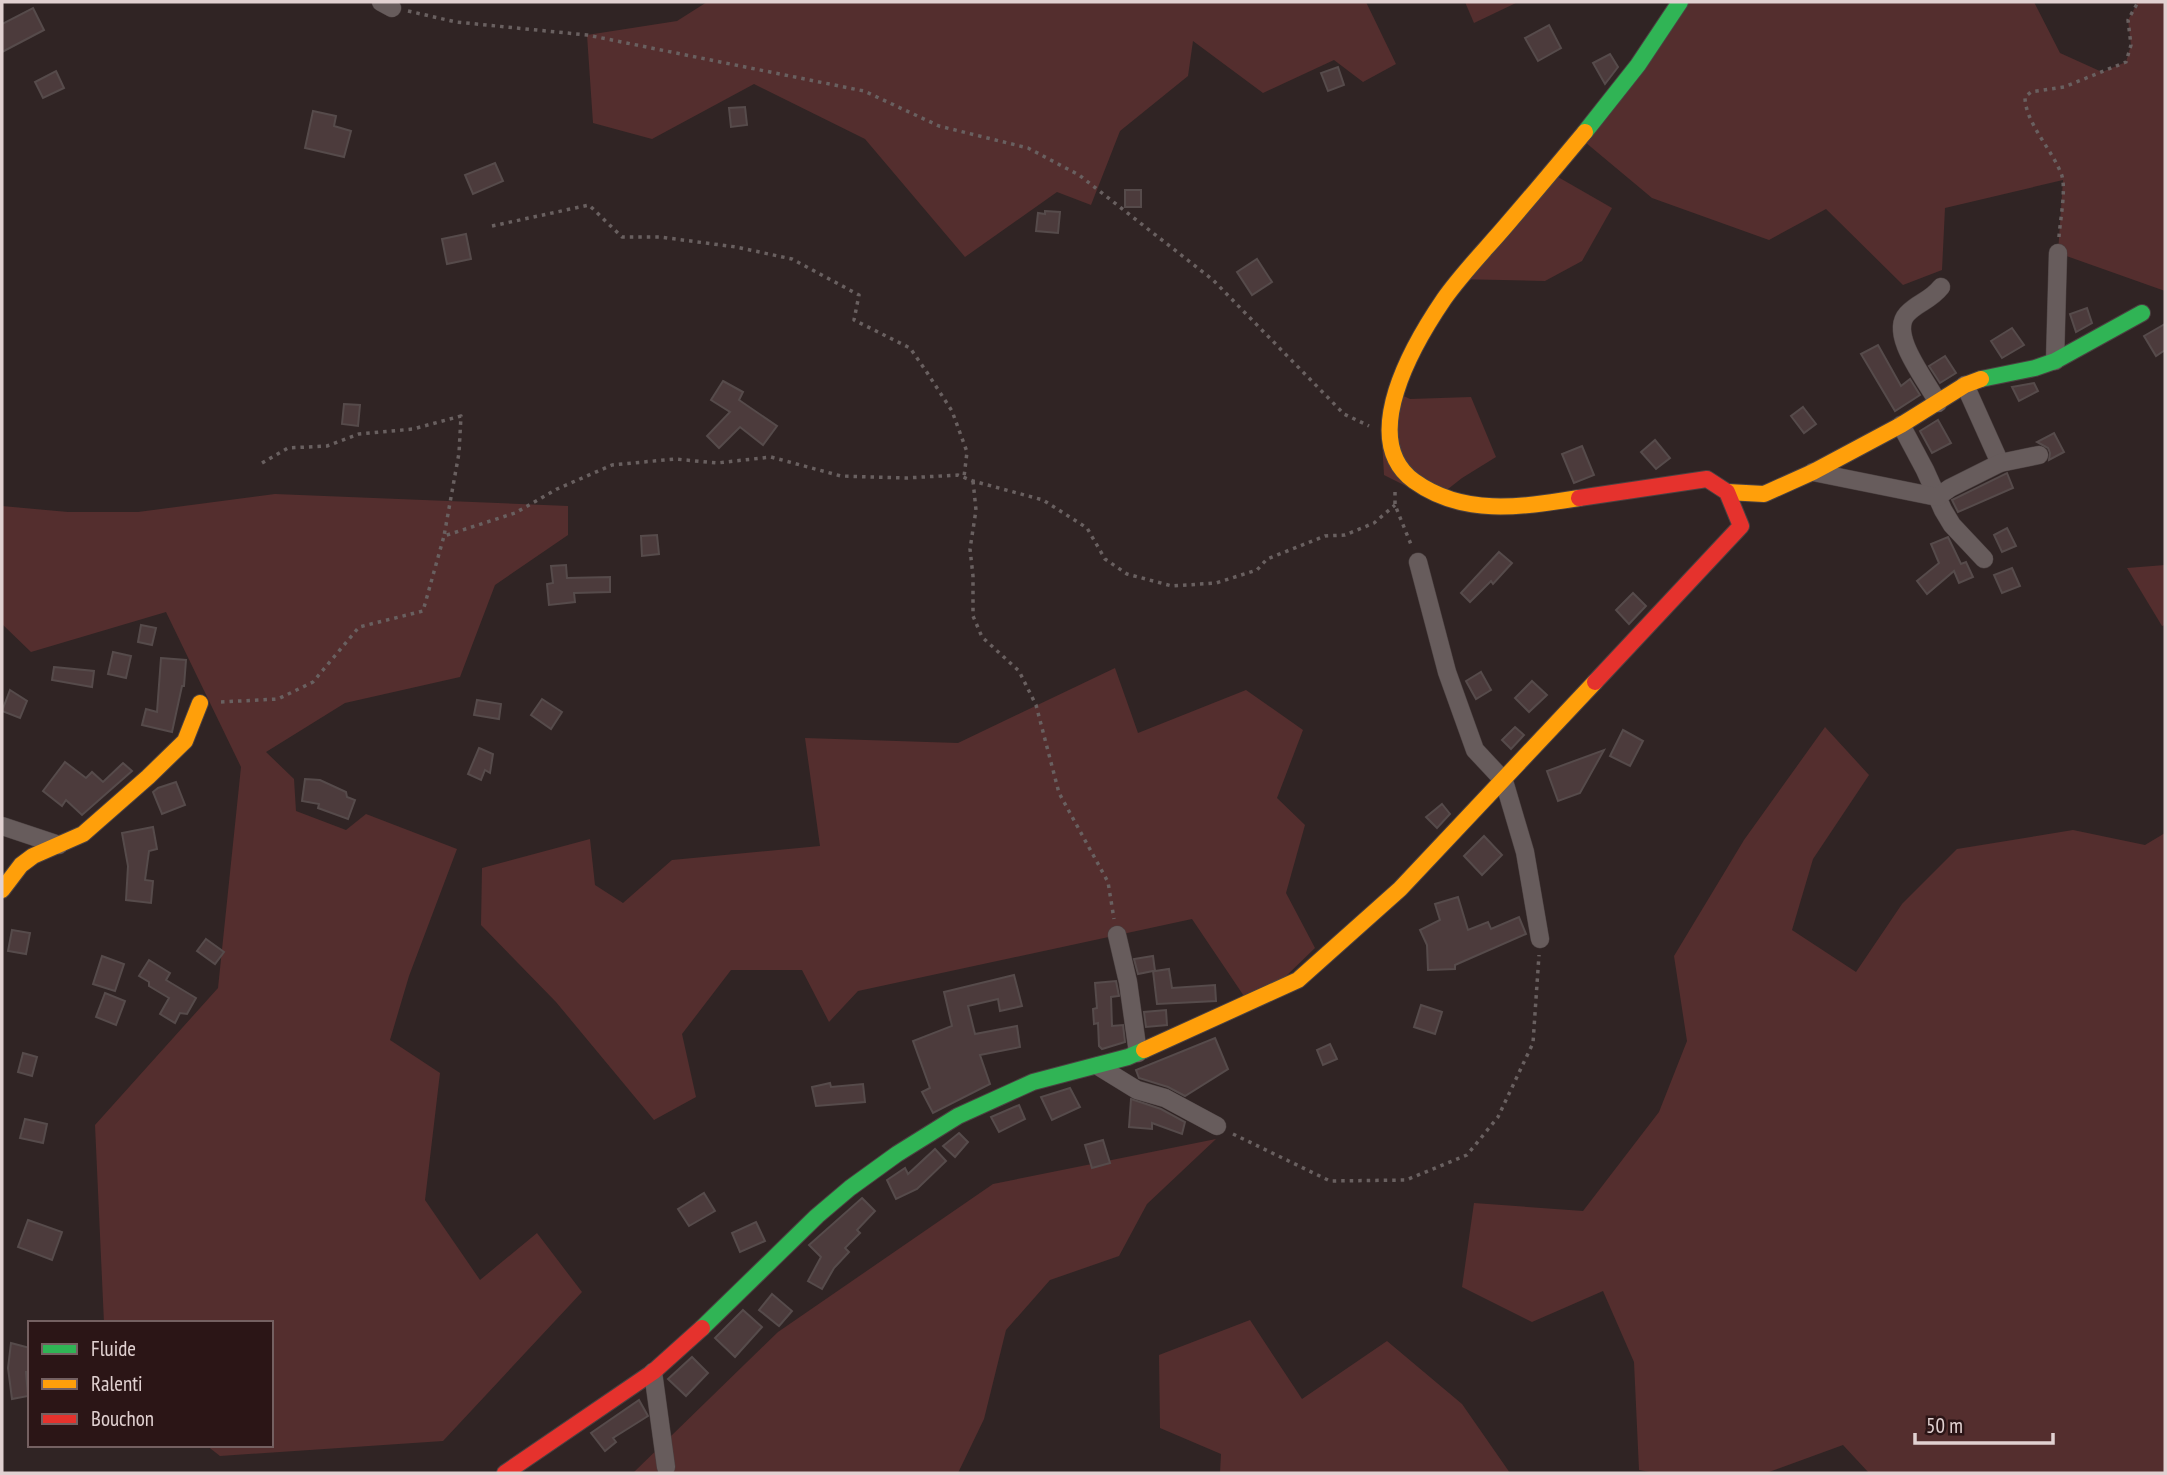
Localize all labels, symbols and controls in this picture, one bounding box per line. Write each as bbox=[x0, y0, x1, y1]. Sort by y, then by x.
legend bbox=[28, 1321, 273, 1447]
text: Fluide bbox=[91, 1335, 136, 1362]
text: Ralenti bbox=[91, 1370, 143, 1397]
scale bar bbox=[1915, 1402, 2053, 1446]
text: Bouchon bbox=[91, 1405, 154, 1432]
text: 50 m bbox=[1926, 1412, 1963, 1439]

